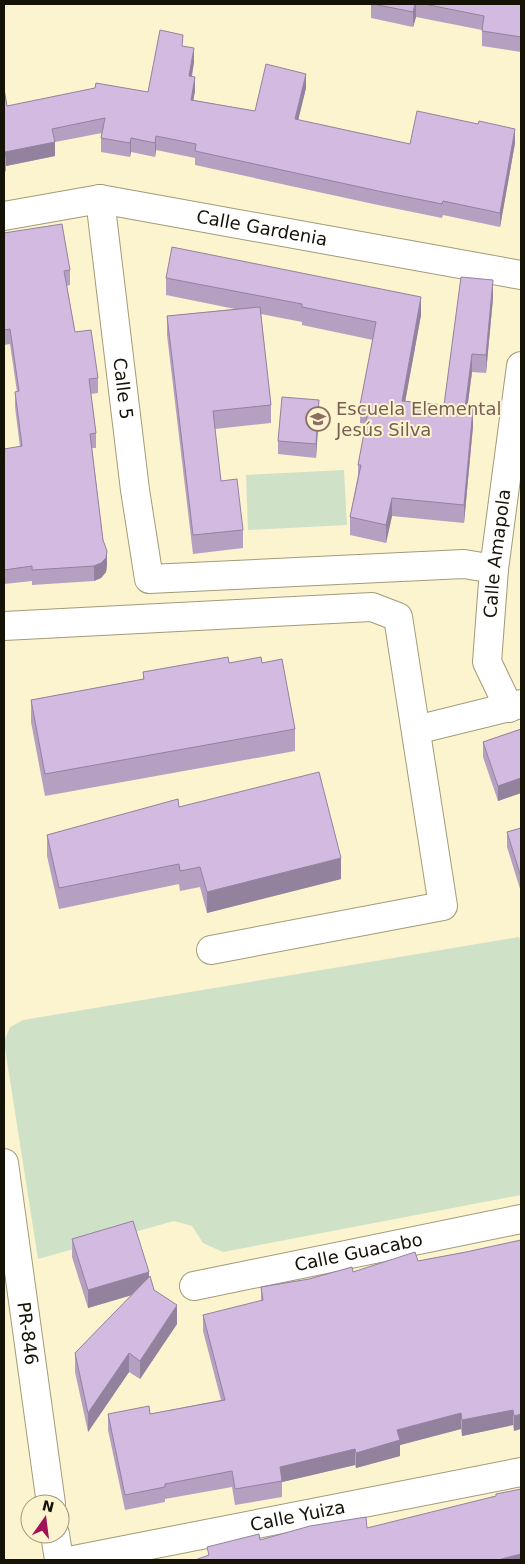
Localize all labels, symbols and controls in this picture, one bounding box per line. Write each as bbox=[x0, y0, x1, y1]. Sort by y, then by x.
street label: Calle Gardenia bbox=[195, 206, 329, 250]
street label: Calle 5 bbox=[109, 357, 137, 421]
place label: Escuela Elemental Jesús Silva bbox=[335, 398, 501, 440]
school or university icon: Escuela Elemental Jesús Silva bbox=[305, 406, 331, 432]
street label: Calle Amapola bbox=[479, 488, 515, 619]
street label: Calle Guacabo bbox=[293, 1228, 424, 1275]
street label: PR-846 bbox=[13, 1300, 43, 1366]
north arrow bbox=[20, 1494, 70, 1544]
street label: Calle Yuiza bbox=[248, 1496, 347, 1535]
text: N bbox=[41, 1497, 56, 1516]

